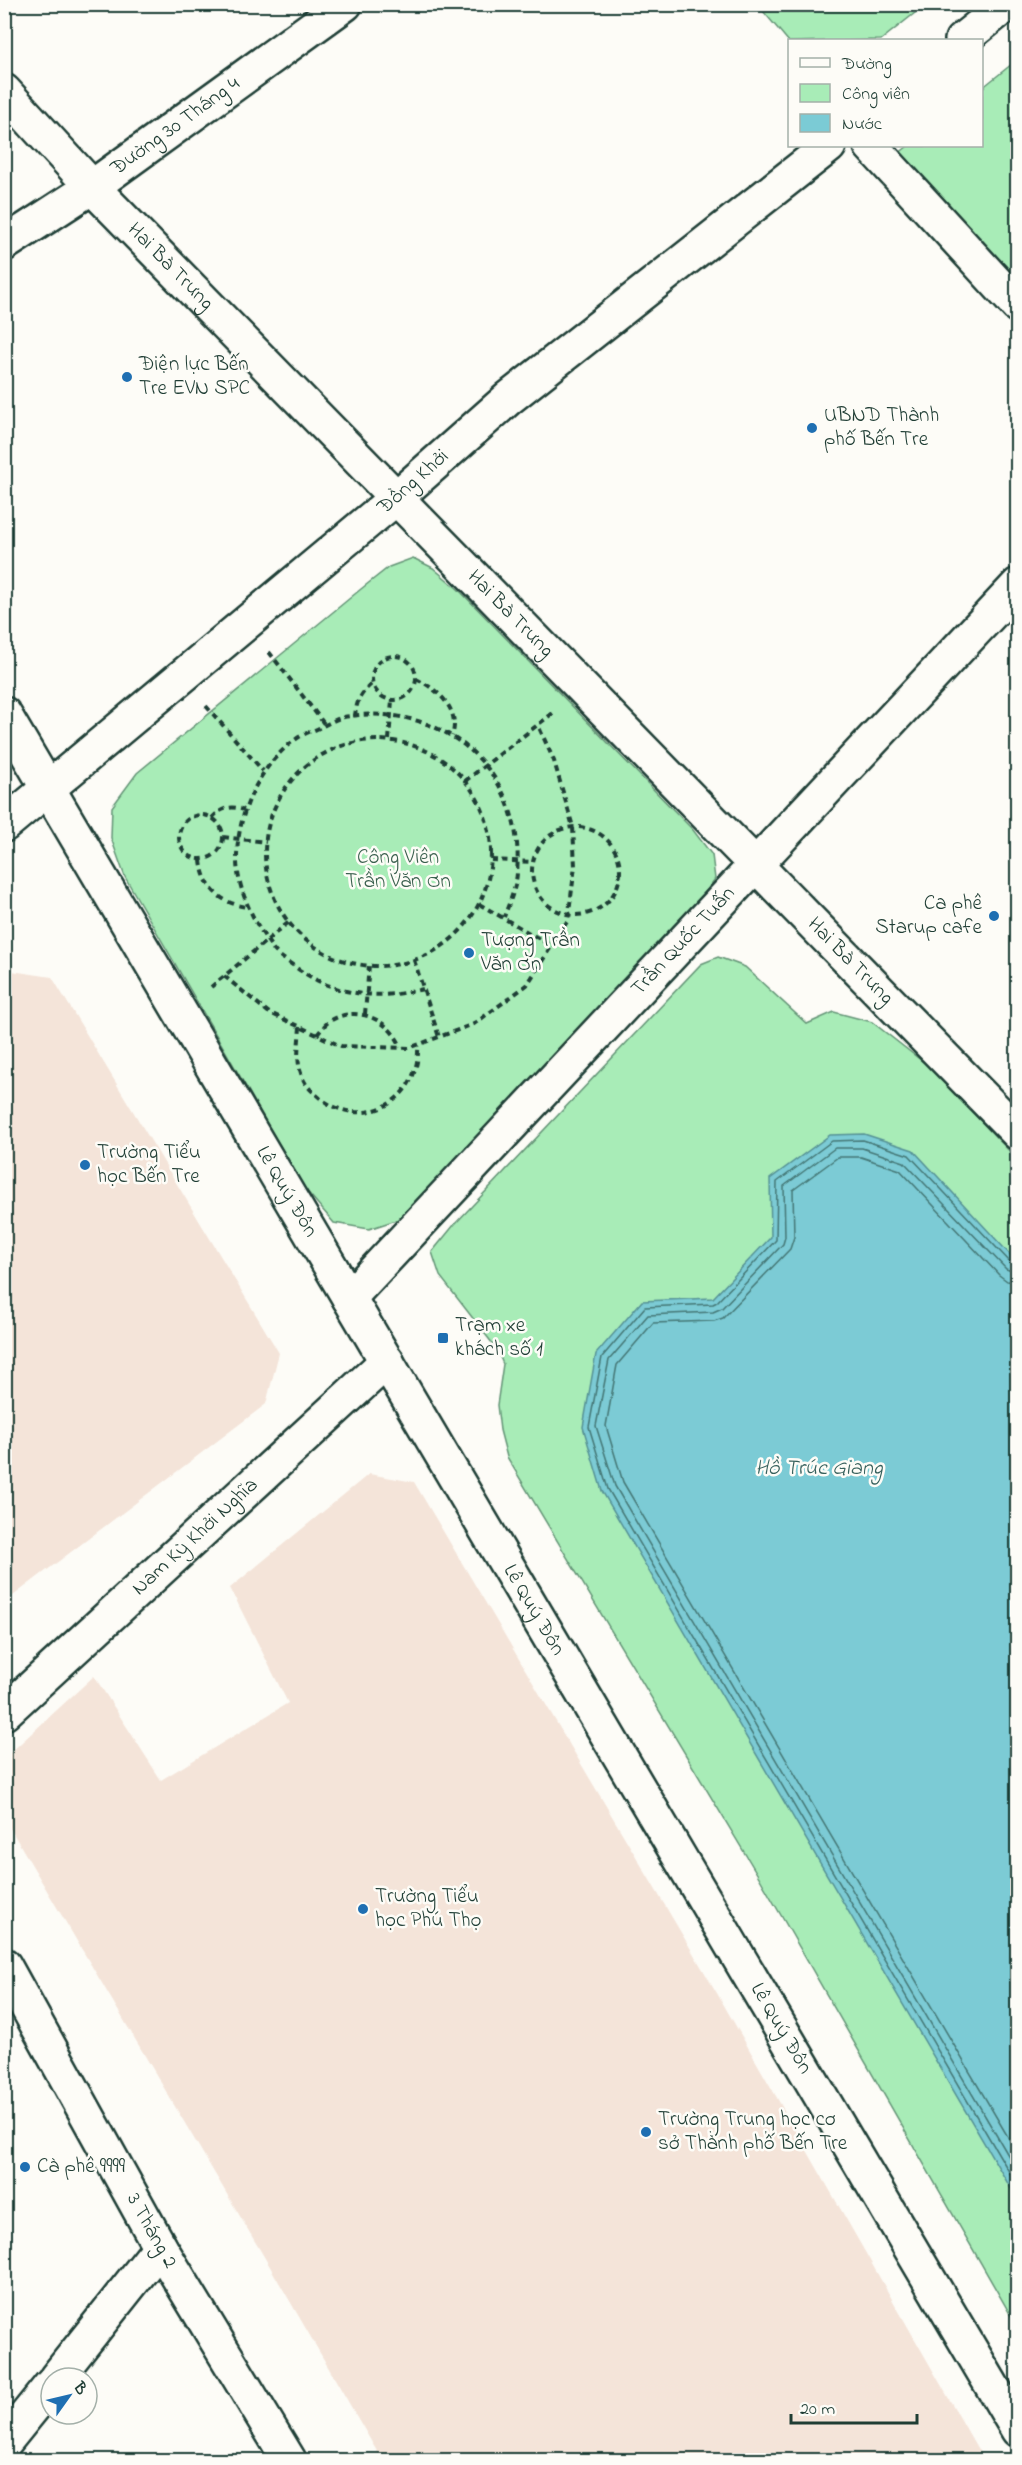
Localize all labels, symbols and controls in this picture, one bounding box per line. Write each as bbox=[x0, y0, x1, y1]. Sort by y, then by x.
legend bbox=[788, 39, 983, 147]
text: Đường bbox=[841, 52, 892, 79]
street label: Đường 30 Tháng 4 bbox=[104, 69, 247, 184]
text: Công viên bbox=[842, 82, 910, 109]
text: Nước bbox=[842, 112, 882, 138]
street label: Hai Bà Trưng bbox=[120, 216, 220, 319]
place label: Điện lực Bến Tre EVN SPC bbox=[138, 350, 250, 404]
marker: Điện lực Bến Tre EVN SPC bbox=[120, 370, 134, 384]
place label: UBND Thành phố Bến Tre bbox=[824, 401, 939, 455]
marker: UBND Thành phố Bến Tre bbox=[805, 421, 819, 435]
street label: Đồng Khởi bbox=[371, 443, 456, 523]
street label: Hai Bà Trưng bbox=[460, 563, 560, 666]
park label: Công Viên Trần Văn Ơn bbox=[345, 843, 451, 897]
street label: Trần Quốc Tuấn bbox=[624, 880, 743, 1003]
place label: Ca phê Starup cafe bbox=[875, 889, 983, 943]
marker: Ca phê Starup cafe bbox=[987, 909, 1001, 923]
street label: Hai Bà Trưng bbox=[800, 911, 900, 1014]
place label: Tượng Trần Văn Ơn bbox=[480, 926, 580, 980]
marker: Tượng Trần Văn Ơn bbox=[462, 946, 476, 960]
place label: Trường Tiểu học Bến Tre bbox=[97, 1138, 201, 1192]
street label: Lê Quý Đôn bbox=[248, 1140, 325, 1243]
marker: Trường Tiểu học Bến Tre bbox=[78, 1158, 92, 1172]
place label: Trạm xe khách số 1 bbox=[455, 1311, 543, 1365]
marker: Trạm xe khách số 1 bbox=[436, 1331, 450, 1345]
water label: Hồ Trúc Giang bbox=[755, 1453, 884, 1485]
street label: Nam Kỳ Khởi Nghĩa bbox=[126, 1471, 265, 1603]
street label: Lê Quý Đôn bbox=[495, 1559, 572, 1662]
place label: Trường Tiểu học Phú Thọ bbox=[375, 1882, 482, 1936]
marker: Trường Tiểu học Phú Thọ bbox=[356, 1902, 370, 1916]
street label: Lê Quý Đôn bbox=[742, 1977, 820, 2080]
place label: Trường Trung học cơ sở Thành phố Bến Tre bbox=[658, 2105, 848, 2159]
marker: Trường Trung học cơ sở Thành phố Bến Tre bbox=[639, 2125, 653, 2139]
place label: Cà phê 9999 bbox=[37, 2152, 126, 2182]
marker: Cà phê 9999 bbox=[18, 2160, 32, 2174]
street label: 3 Tháng 2 bbox=[118, 2188, 185, 2274]
north arrow bbox=[39, 2366, 99, 2426]
text: B bbox=[66, 2377, 93, 2400]
scale bar bbox=[791, 2387, 917, 2425]
text: 20 m bbox=[800, 2397, 835, 2423]

